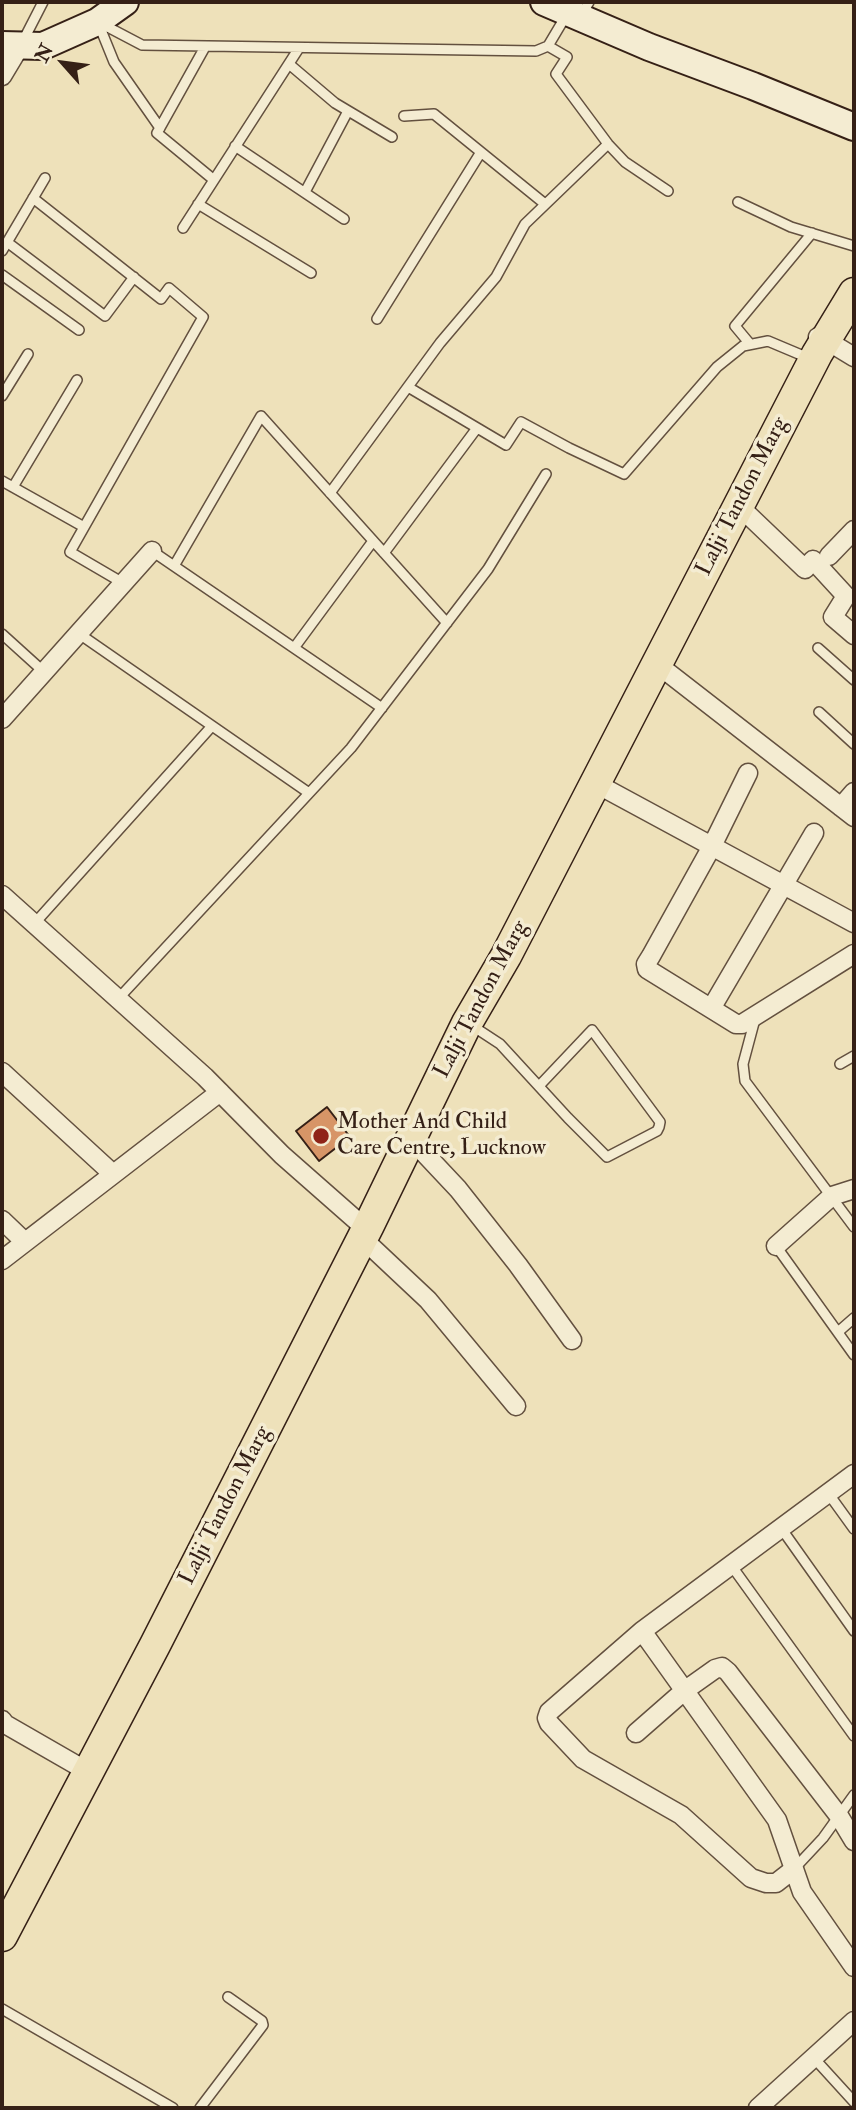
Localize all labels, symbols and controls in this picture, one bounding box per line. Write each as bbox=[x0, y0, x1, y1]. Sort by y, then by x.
north arrow bbox=[28, 28, 98, 98]
text: N bbox=[30, 40, 59, 66]
street label: Lalji Tandon Marg bbox=[691, 413, 795, 581]
street label: Lalji Tandon Marg bbox=[429, 916, 535, 1084]
place label: Mother And Child Care Centre, Lucknow bbox=[337, 1109, 546, 1163]
marker: Mother And Child Care Centre, Lucknow bbox=[311, 1126, 331, 1146]
street label: Lalji Tandon Marg bbox=[174, 1422, 278, 1590]

